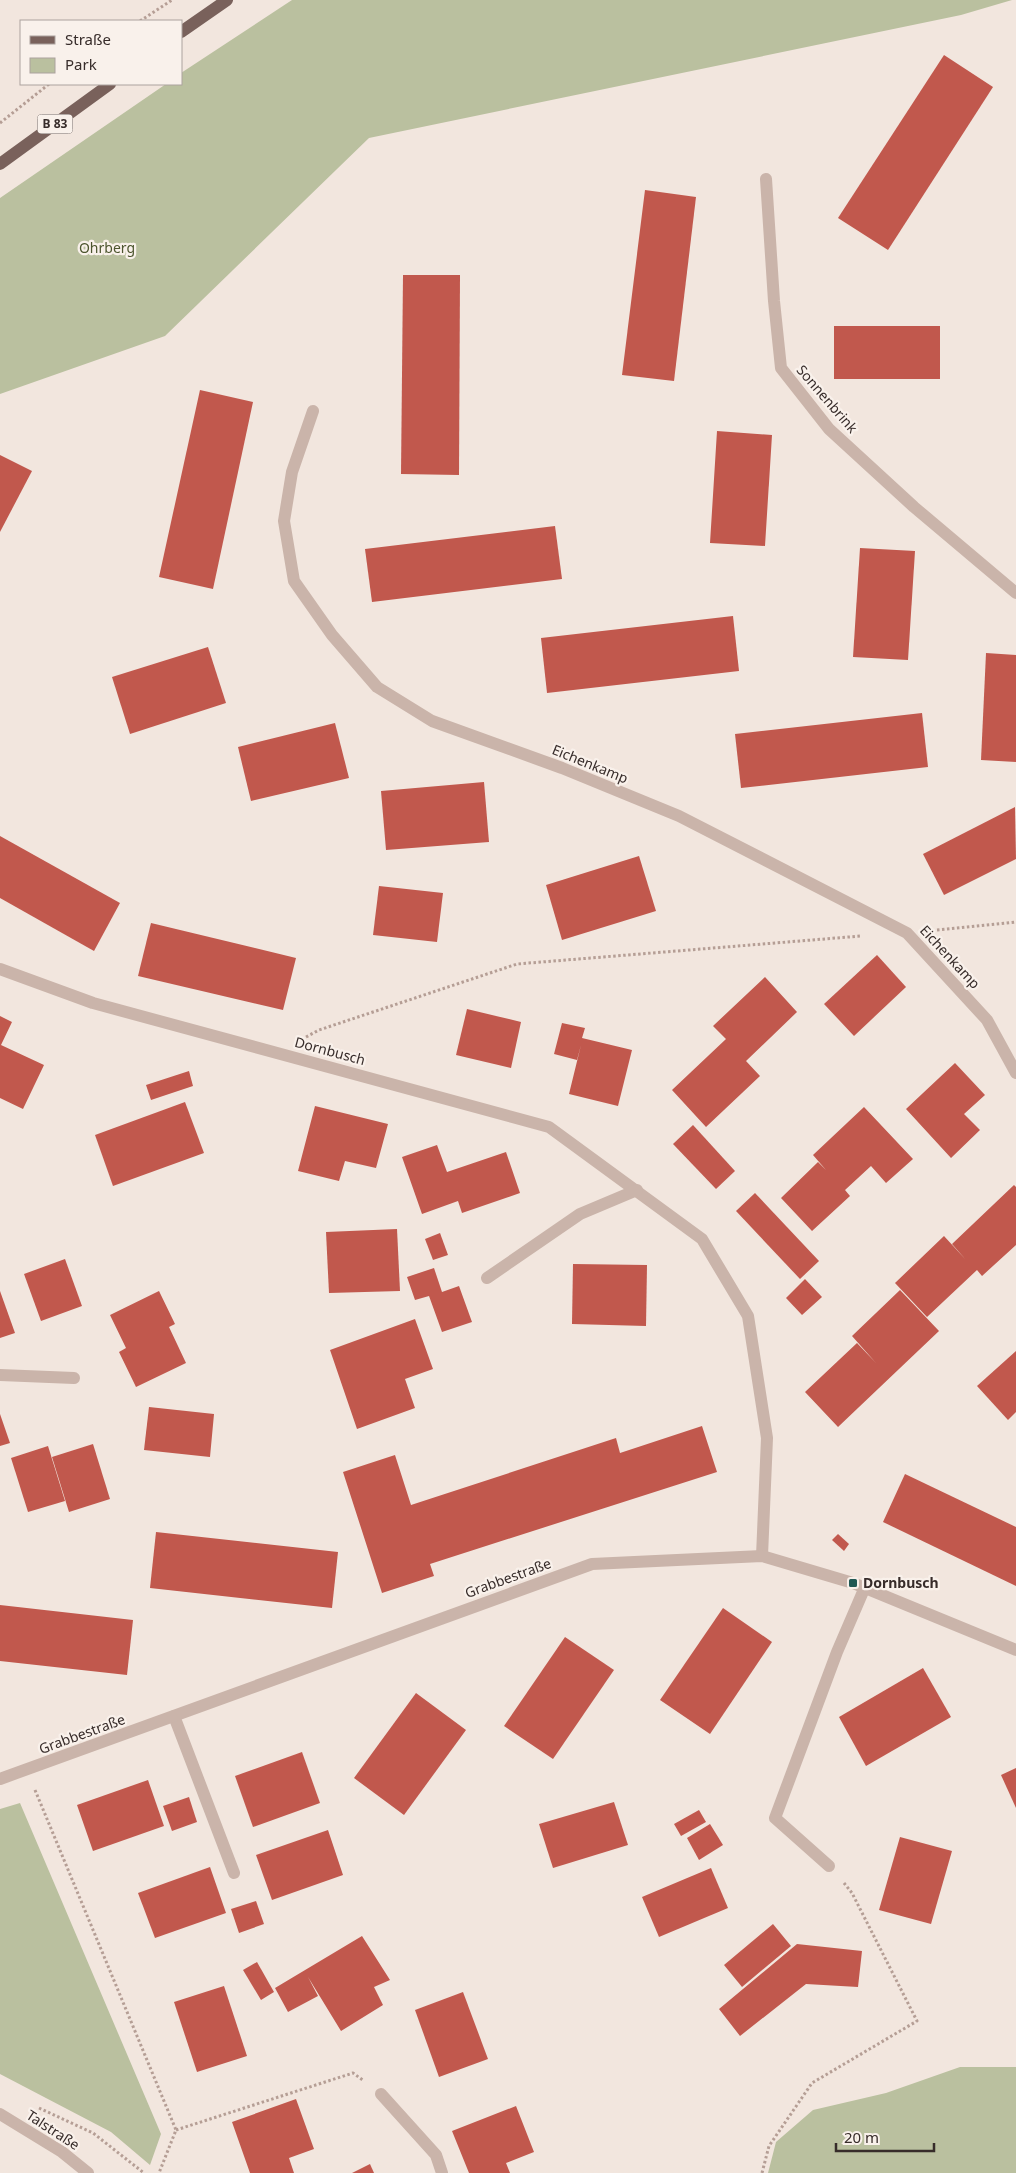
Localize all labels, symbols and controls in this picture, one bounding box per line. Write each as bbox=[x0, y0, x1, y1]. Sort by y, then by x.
legend bbox=[20, 20, 182, 85]
text: Straße bbox=[65, 29, 111, 49]
text: Park bbox=[65, 54, 97, 74]
road number: B 83 bbox=[38, 115, 72, 134]
park label: Ohrberg bbox=[79, 238, 135, 257]
street label: Sonnenbrink bbox=[793, 361, 862, 437]
street label: Eichenkamp bbox=[549, 740, 631, 787]
street label: Eichenkamp bbox=[916, 921, 985, 993]
street label: Dornbusch bbox=[293, 1032, 368, 1069]
street label: Grabbestraße bbox=[462, 1553, 554, 1602]
place label: Dornbusch bbox=[863, 1573, 939, 1592]
marker: Dornbusch bbox=[847, 1577, 859, 1589]
street label: Grabbestraße bbox=[36, 1709, 128, 1758]
street label: Talstraße bbox=[23, 2105, 84, 2154]
scale bar bbox=[836, 2120, 934, 2152]
text: 20 m bbox=[844, 2127, 879, 2147]

